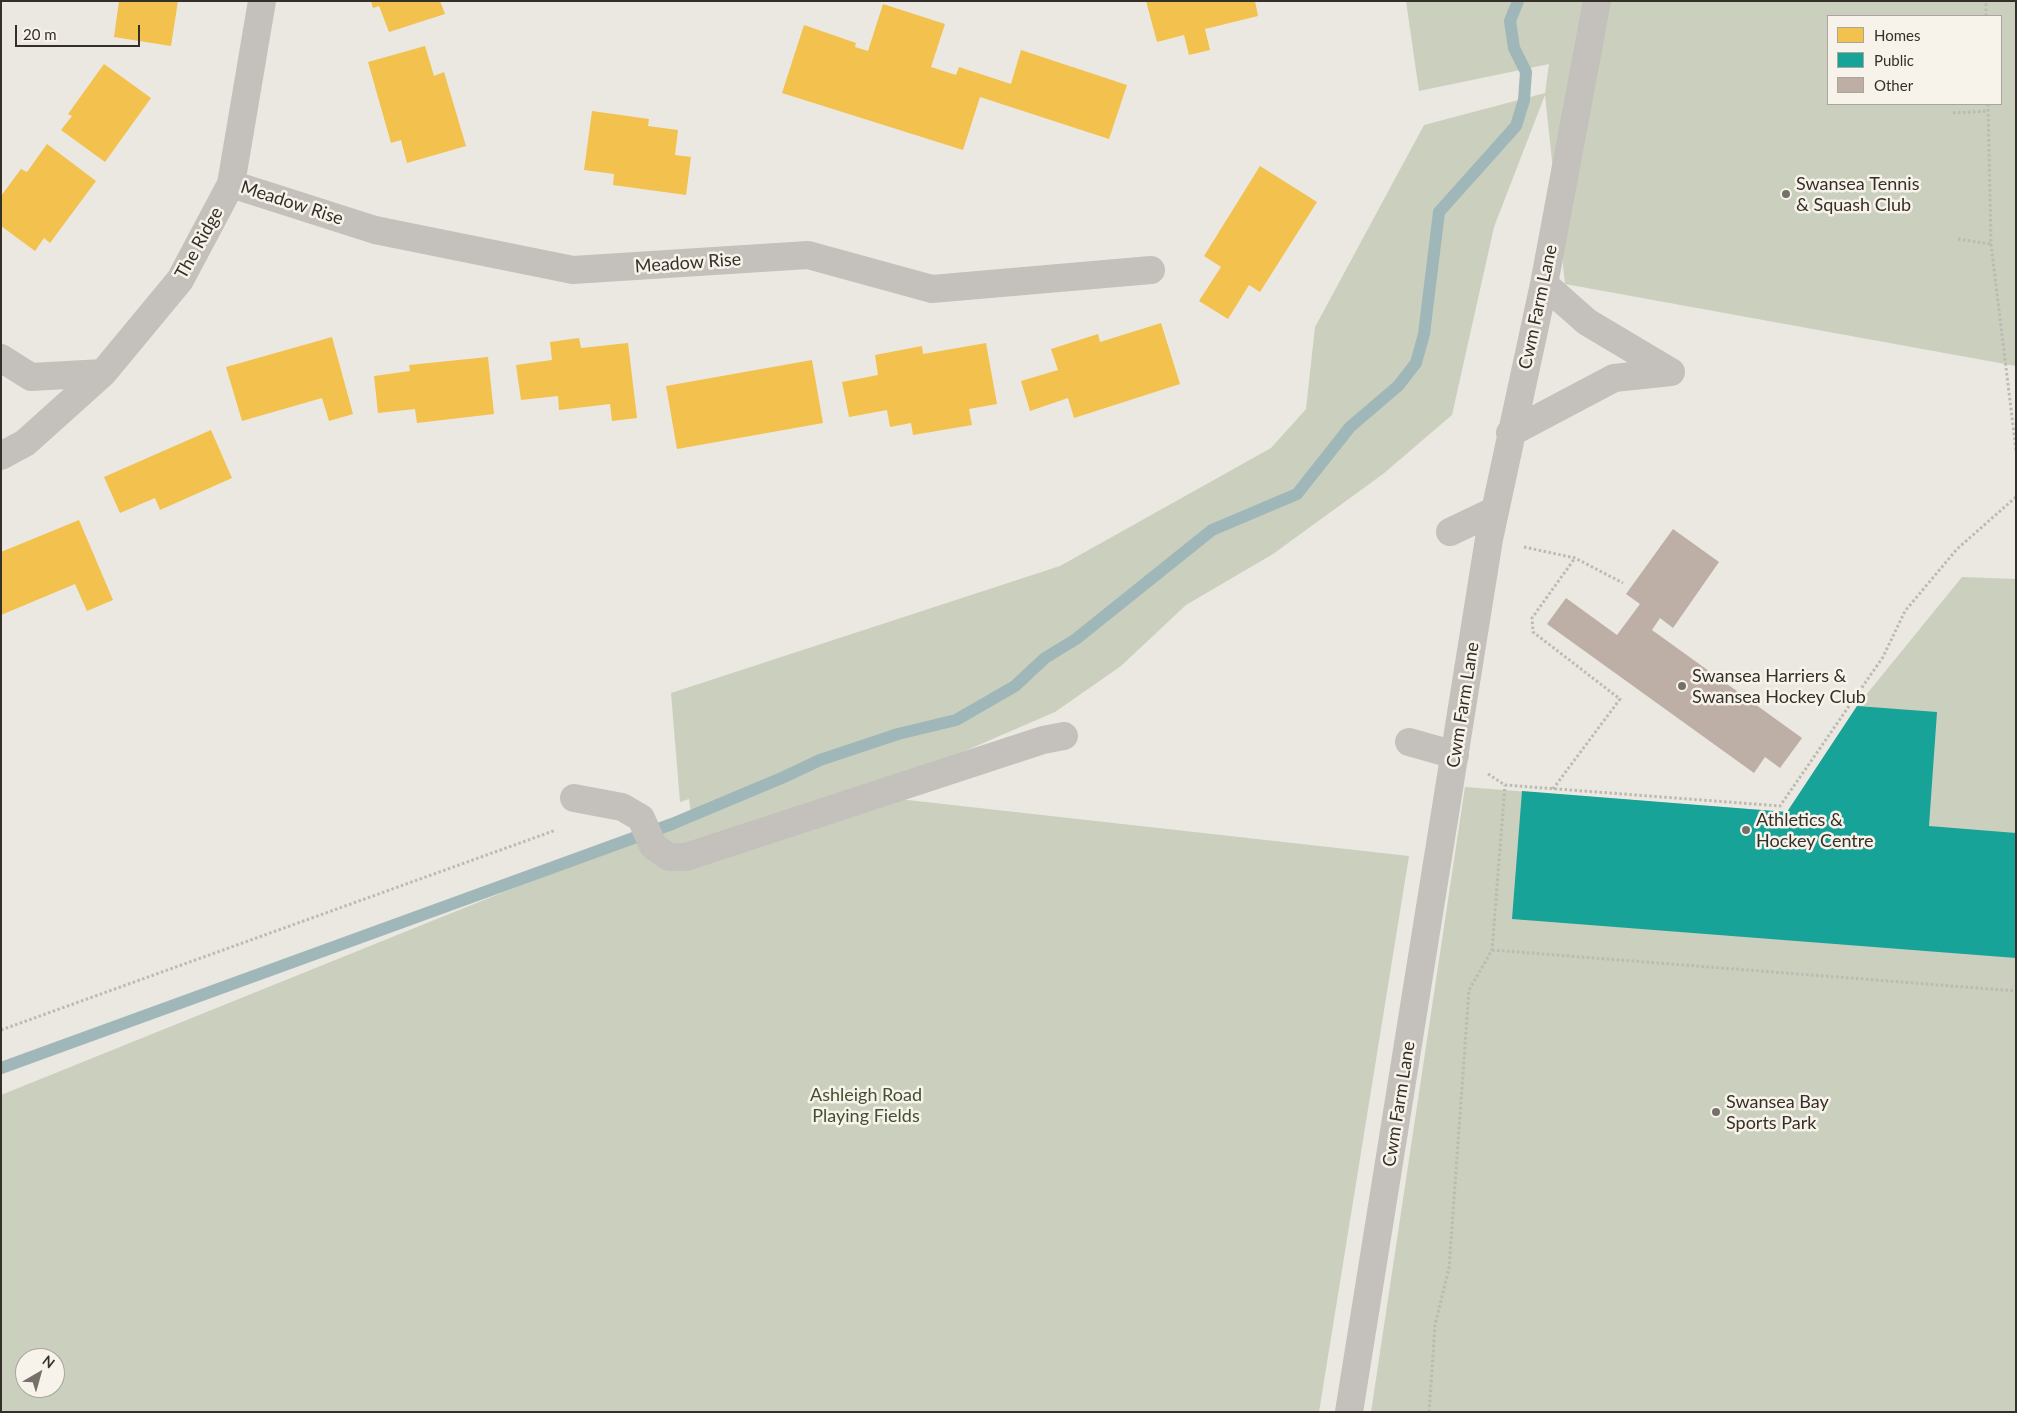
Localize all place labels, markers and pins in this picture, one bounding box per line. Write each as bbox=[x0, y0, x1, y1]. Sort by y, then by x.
place label: Swansea Tennis & Squash Club bbox=[1796, 173, 1919, 215]
marker: Swansea Tennis & Squash Club bbox=[1780, 188, 1792, 200]
place label: Swansea Harriers & Swansea Hockey Club bbox=[1692, 665, 1866, 708]
marker: Swansea Harriers & Swansea Hockey Club bbox=[1676, 680, 1688, 692]
place label: Athletics & Hockey Centre bbox=[1756, 809, 1873, 852]
marker: Athletics & Hockey Centre bbox=[1740, 824, 1752, 836]
place label: Swansea Bay Sports Park bbox=[1726, 1091, 1829, 1134]
marker: Swansea Bay Sports Park bbox=[1710, 1106, 1722, 1118]

